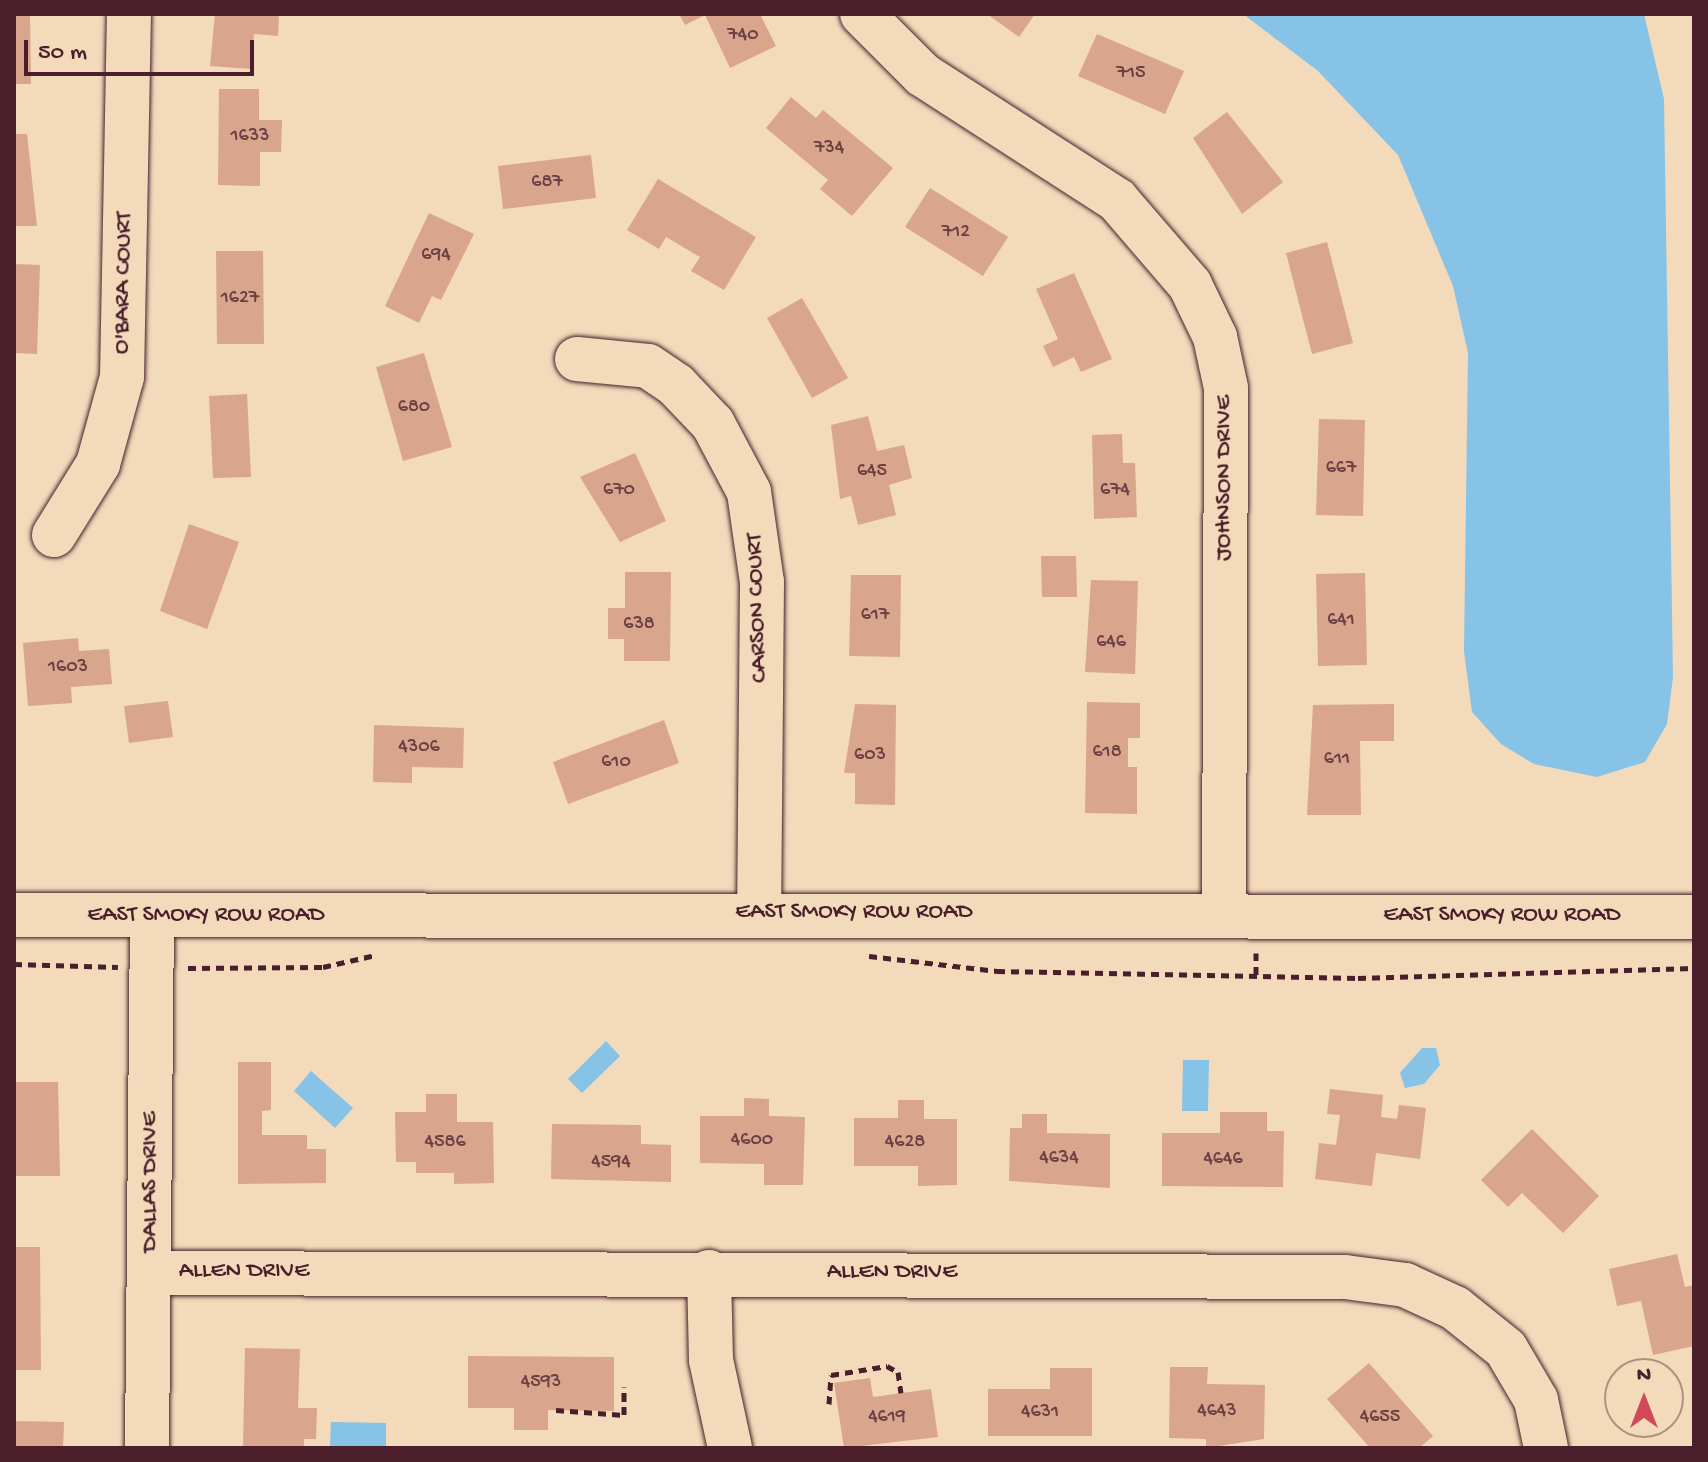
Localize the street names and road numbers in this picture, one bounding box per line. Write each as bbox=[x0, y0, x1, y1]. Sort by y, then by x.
street label: O'BARA COURT bbox=[108, 212, 140, 354]
street label: JOHNSON DRIVE bbox=[1211, 395, 1239, 561]
street label: CARSON COURT bbox=[741, 533, 775, 683]
street label: EAST SMOKY ROW ROAD bbox=[735, 899, 973, 927]
street label: EAST SMOKY ROW ROAD bbox=[87, 902, 325, 930]
street label: EAST SMOKY ROW ROAD bbox=[1383, 902, 1621, 930]
street label: DALLAS DRIVE bbox=[137, 1112, 165, 1252]
street label: ALLEN DRIVE bbox=[179, 1258, 309, 1286]
street label: ALLEN DRIVE bbox=[827, 1259, 957, 1287]

